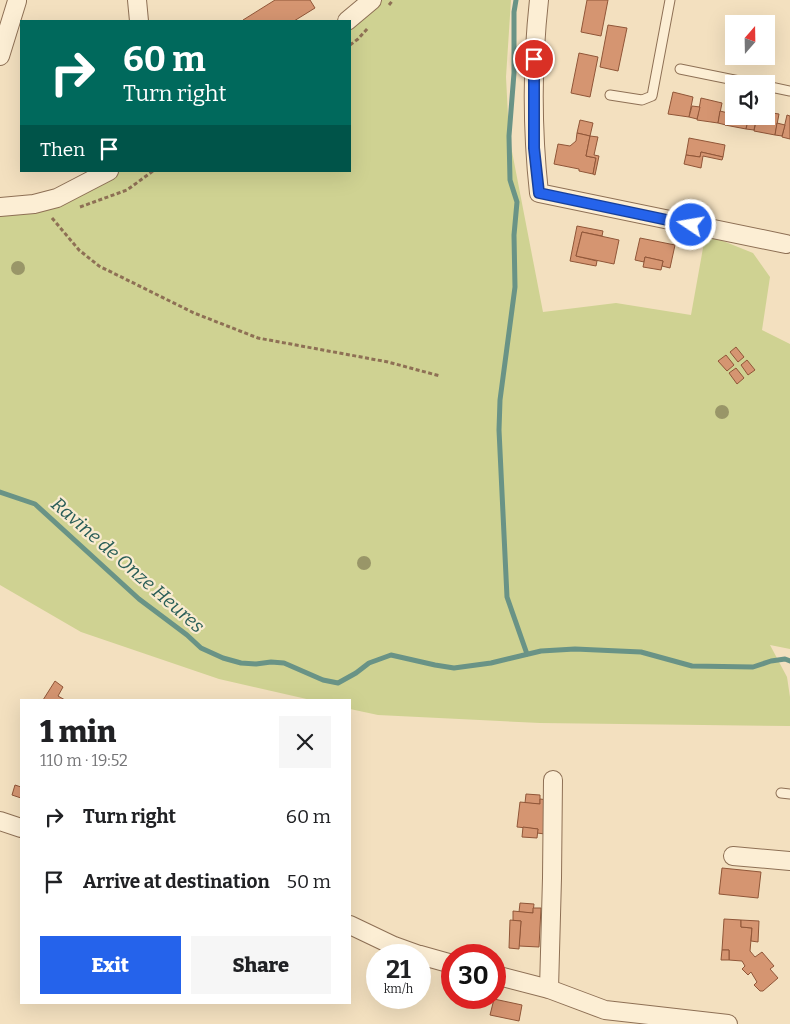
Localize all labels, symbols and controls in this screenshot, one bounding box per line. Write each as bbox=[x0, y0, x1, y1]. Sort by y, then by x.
north arrow bbox=[725, 15, 775, 65]
map controls bbox=[725, 15, 775, 125]
text: 60 m bbox=[123, 38, 206, 80]
pin bbox=[513, 38, 555, 80]
icon: right bbox=[40, 40, 105, 105]
icon: arrive bbox=[520, 45, 548, 73]
button: sound bbox=[725, 75, 775, 125]
text: Turn right bbox=[123, 80, 226, 107]
icon: arrive bbox=[95, 135, 123, 163]
text: Then bbox=[40, 138, 85, 161]
position arrow bbox=[664, 198, 716, 250]
water label: Ravine de Onze Heures bbox=[47, 492, 209, 638]
text: 1 min bbox=[40, 714, 116, 750]
button: close bbox=[279, 716, 331, 768]
text: 110 m · 19:52 bbox=[40, 751, 128, 770]
icon: right bbox=[40, 803, 68, 831]
text: Turn right bbox=[83, 805, 176, 828]
text: 60 m bbox=[286, 805, 331, 828]
icon: arrive bbox=[40, 868, 68, 896]
text: Arrive at destination bbox=[83, 870, 270, 893]
text: 50 m bbox=[287, 870, 331, 893]
button: Exit bbox=[40, 936, 181, 994]
button: Share bbox=[191, 936, 331, 994]
speed limit sign: 30 bbox=[441, 944, 506, 1009]
text: 21 bbox=[386, 955, 411, 985]
text: km/h bbox=[384, 982, 413, 996]

